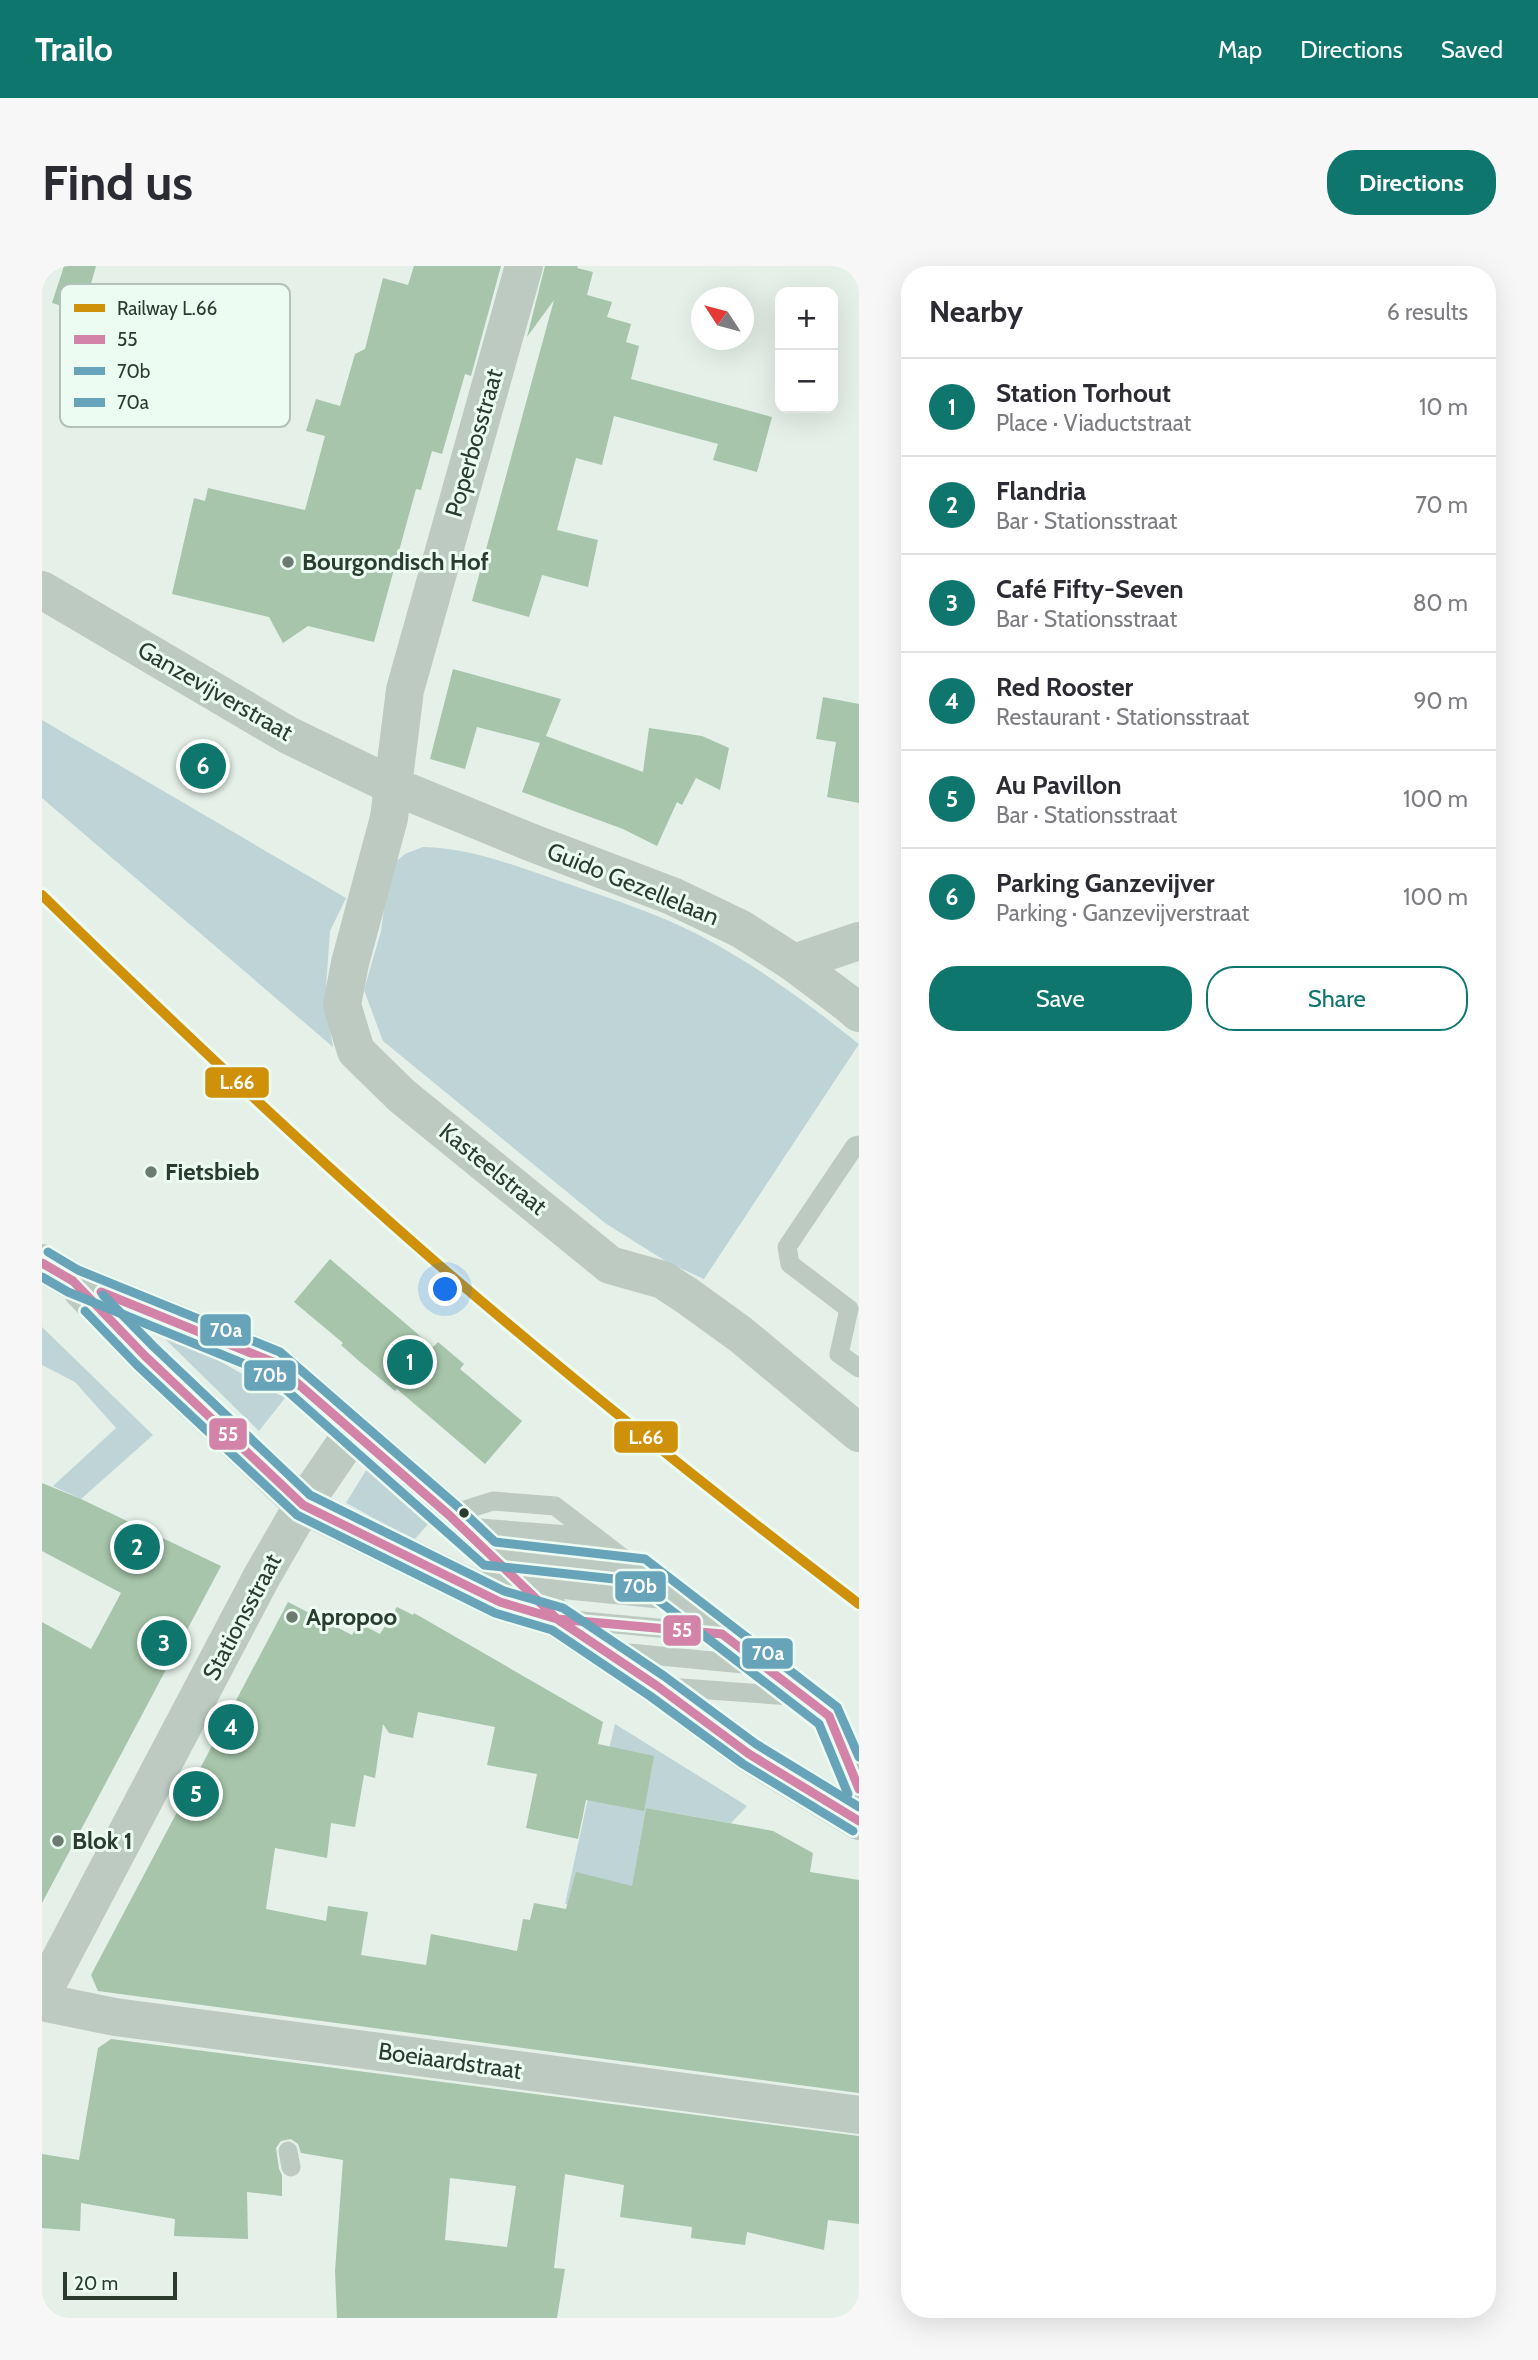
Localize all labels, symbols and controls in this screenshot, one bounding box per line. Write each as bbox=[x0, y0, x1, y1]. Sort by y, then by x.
text: Trailo bbox=[35, 29, 113, 69]
text: Map bbox=[1218, 35, 1262, 64]
text: Directions bbox=[1300, 35, 1403, 64]
text: Saved bbox=[1441, 35, 1503, 64]
button: Directions bbox=[1327, 150, 1496, 215]
text: Find us bbox=[42, 153, 193, 212]
legend bbox=[60, 284, 290, 427]
north arrow bbox=[691, 287, 754, 350]
map controls bbox=[775, 287, 838, 413]
button: + bbox=[775, 287, 838, 350]
text: Nearby bbox=[929, 293, 1023, 330]
text: Railway L.66 bbox=[117, 297, 217, 320]
text: 6 results bbox=[1387, 298, 1468, 326]
text: 55 bbox=[117, 328, 138, 351]
button: − bbox=[775, 350, 838, 413]
text: 70b bbox=[117, 360, 150, 383]
street label: Poperbosstraat bbox=[439, 365, 508, 520]
text: Station Torhout bbox=[996, 377, 1171, 409]
text: 70a bbox=[117, 391, 149, 414]
text: 1 bbox=[948, 393, 956, 421]
text: 10 m bbox=[1419, 393, 1468, 421]
text: Place · Viaductstraat bbox=[996, 409, 1191, 437]
text: Flandria bbox=[996, 475, 1086, 507]
text: 2 bbox=[946, 491, 958, 519]
text: 70 m bbox=[1415, 491, 1468, 519]
text: Bar · Stationsstraat bbox=[996, 507, 1177, 535]
place label: Bourgondisch Hof bbox=[302, 547, 489, 576]
marker: Bourgondisch Hof bbox=[280, 554, 296, 570]
text: Café Fifty-Seven bbox=[996, 573, 1184, 605]
text: 3 bbox=[946, 589, 958, 617]
text: 80 m bbox=[1413, 589, 1468, 617]
text: Bar · Stationsstraat bbox=[996, 605, 1177, 633]
street label: Ganzevijverstraat bbox=[133, 634, 298, 747]
text: Red Rooster bbox=[996, 671, 1133, 703]
text: 4 bbox=[945, 687, 959, 715]
text: 90 m bbox=[1414, 687, 1468, 715]
text: Restaurant · Stationsstraat bbox=[996, 703, 1249, 731]
pin: 6 bbox=[180, 740, 226, 792]
text: Au Pavillon bbox=[996, 769, 1122, 801]
text: 5 bbox=[946, 785, 958, 813]
text: 100 m bbox=[1403, 785, 1468, 813]
text: Bar · Stationsstraat bbox=[996, 801, 1177, 829]
street label: Guido Gezellelaan bbox=[543, 836, 723, 931]
text: Parking Ganzevijver bbox=[996, 867, 1215, 899]
text: 6 bbox=[946, 883, 958, 911]
text: 100 m bbox=[1403, 883, 1468, 911]
text: Parking · Ganzevijverstraat bbox=[996, 899, 1249, 927]
button: Save bbox=[929, 966, 1192, 1031]
button: Share bbox=[1206, 966, 1468, 1031]
line badge: L.66 bbox=[204, 1066, 270, 1099]
text: L.66 bbox=[219, 1071, 255, 1094]
street label: Kasteelstraat bbox=[434, 1117, 553, 1221]
place label: Fietsbieb bbox=[165, 1157, 260, 1186]
marker: Fietsbieb bbox=[143, 1164, 159, 1180]
your location bbox=[428, 1272, 462, 1306]
line badge: 70a bbox=[199, 1313, 252, 1347]
text: 70a bbox=[210, 1319, 243, 1342]
pin: 1 bbox=[387, 1336, 433, 1388]
line badge: 70b bbox=[243, 1359, 297, 1392]
text: 70b bbox=[253, 1364, 287, 1387]
line badge: 55 bbox=[208, 1417, 248, 1451]
line badge: L.66 bbox=[613, 1420, 679, 1454]
text: 55 bbox=[218, 1423, 238, 1446]
text: L.66 bbox=[628, 1426, 664, 1449]
unlabelled marker bbox=[457, 1506, 471, 1520]
pin: 2 bbox=[114, 1521, 160, 1573]
street label: Stationsstraat bbox=[196, 1549, 287, 1685]
line badge: 70b bbox=[614, 1570, 667, 1603]
text: 70b bbox=[623, 1575, 657, 1598]
place label: Apropoo bbox=[306, 1602, 398, 1631]
marker: Apropoo bbox=[284, 1609, 300, 1625]
line badge: 55 bbox=[662, 1614, 702, 1647]
pin: 3 bbox=[141, 1617, 187, 1669]
text: 55 bbox=[672, 1619, 692, 1642]
line badge: 70a bbox=[741, 1637, 794, 1670]
text: 70a bbox=[752, 1642, 785, 1665]
pin: 4 bbox=[208, 1701, 254, 1753]
pin: 5 bbox=[173, 1768, 219, 1820]
place label: Blok 1 bbox=[72, 1826, 133, 1855]
marker: Blok 1 bbox=[50, 1833, 66, 1849]
street label: Boeiaardstraat bbox=[376, 2036, 524, 2085]
scale bar bbox=[63, 2269, 177, 2301]
text: 20 m bbox=[74, 2272, 118, 2295]

